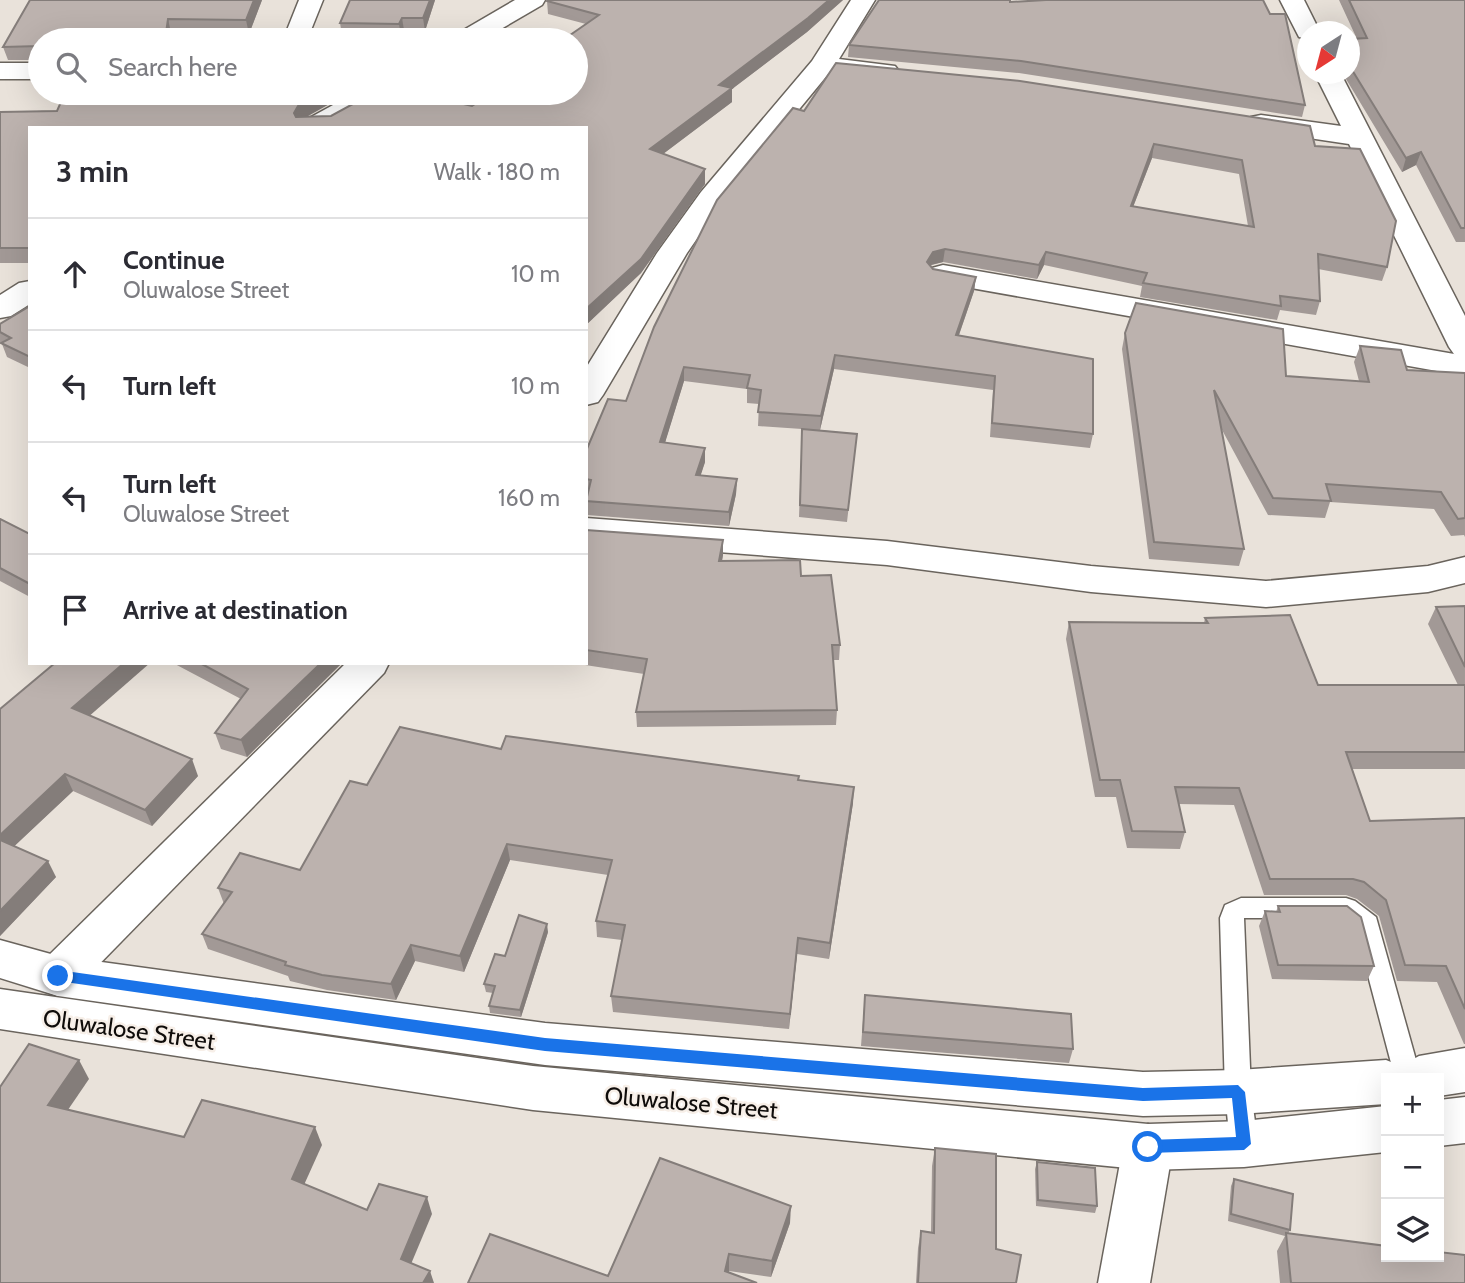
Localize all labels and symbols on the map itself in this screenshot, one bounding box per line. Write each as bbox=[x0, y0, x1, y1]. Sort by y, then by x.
north arrow bbox=[1297, 21, 1360, 84]
route end bbox=[42, 960, 73, 991]
street label: Oluwalose Street bbox=[41, 1003, 217, 1056]
street label: Oluwalose Street bbox=[603, 1080, 779, 1125]
route start bbox=[1132, 1131, 1163, 1162]

